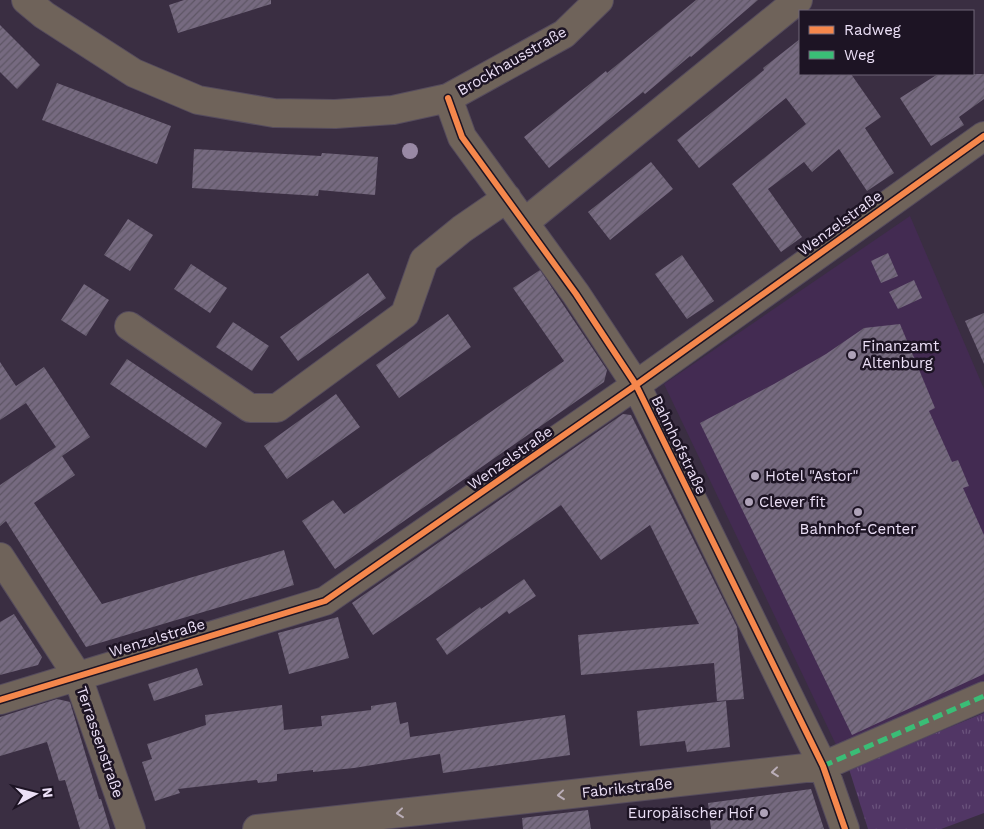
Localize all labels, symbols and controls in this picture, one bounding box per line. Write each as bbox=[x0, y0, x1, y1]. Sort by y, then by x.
legend bbox=[799, 10, 974, 75]
text: Radweg bbox=[844, 21, 901, 39]
street label: Brockhausstraße bbox=[454, 22, 570, 100]
text: Weg bbox=[844, 46, 875, 64]
street label: Wenzelstraße bbox=[794, 186, 886, 260]
place label: Finanzamt Altenburg bbox=[862, 337, 940, 372]
marker: Finanzamt Altenburg bbox=[846, 349, 858, 361]
street label: Bahnhofstraße bbox=[647, 393, 711, 497]
street label: Wenzelstraße bbox=[464, 422, 556, 494]
place label: Hotel "Astor" bbox=[765, 467, 859, 485]
marker: Hotel "Astor" bbox=[749, 470, 761, 482]
place label: Clever fit bbox=[759, 493, 826, 511]
marker: Clever fit bbox=[743, 496, 755, 508]
marker: Bahnhof-Center bbox=[852, 506, 864, 518]
place label: Bahnhof-Center bbox=[800, 520, 916, 538]
street label: Wenzelstraße bbox=[107, 615, 207, 661]
street label: Terrassenstraße bbox=[72, 684, 128, 800]
one-way arrow bbox=[771, 766, 779, 777]
north arrow bbox=[10, 769, 60, 819]
street label: Fabrikstraße bbox=[581, 774, 673, 802]
text: N bbox=[39, 786, 56, 799]
one-way arrow bbox=[557, 789, 565, 800]
place label: Europäischer Hof bbox=[628, 804, 754, 822]
one-way arrow bbox=[395, 807, 403, 818]
marker: Europäischer Hof bbox=[758, 807, 770, 819]

